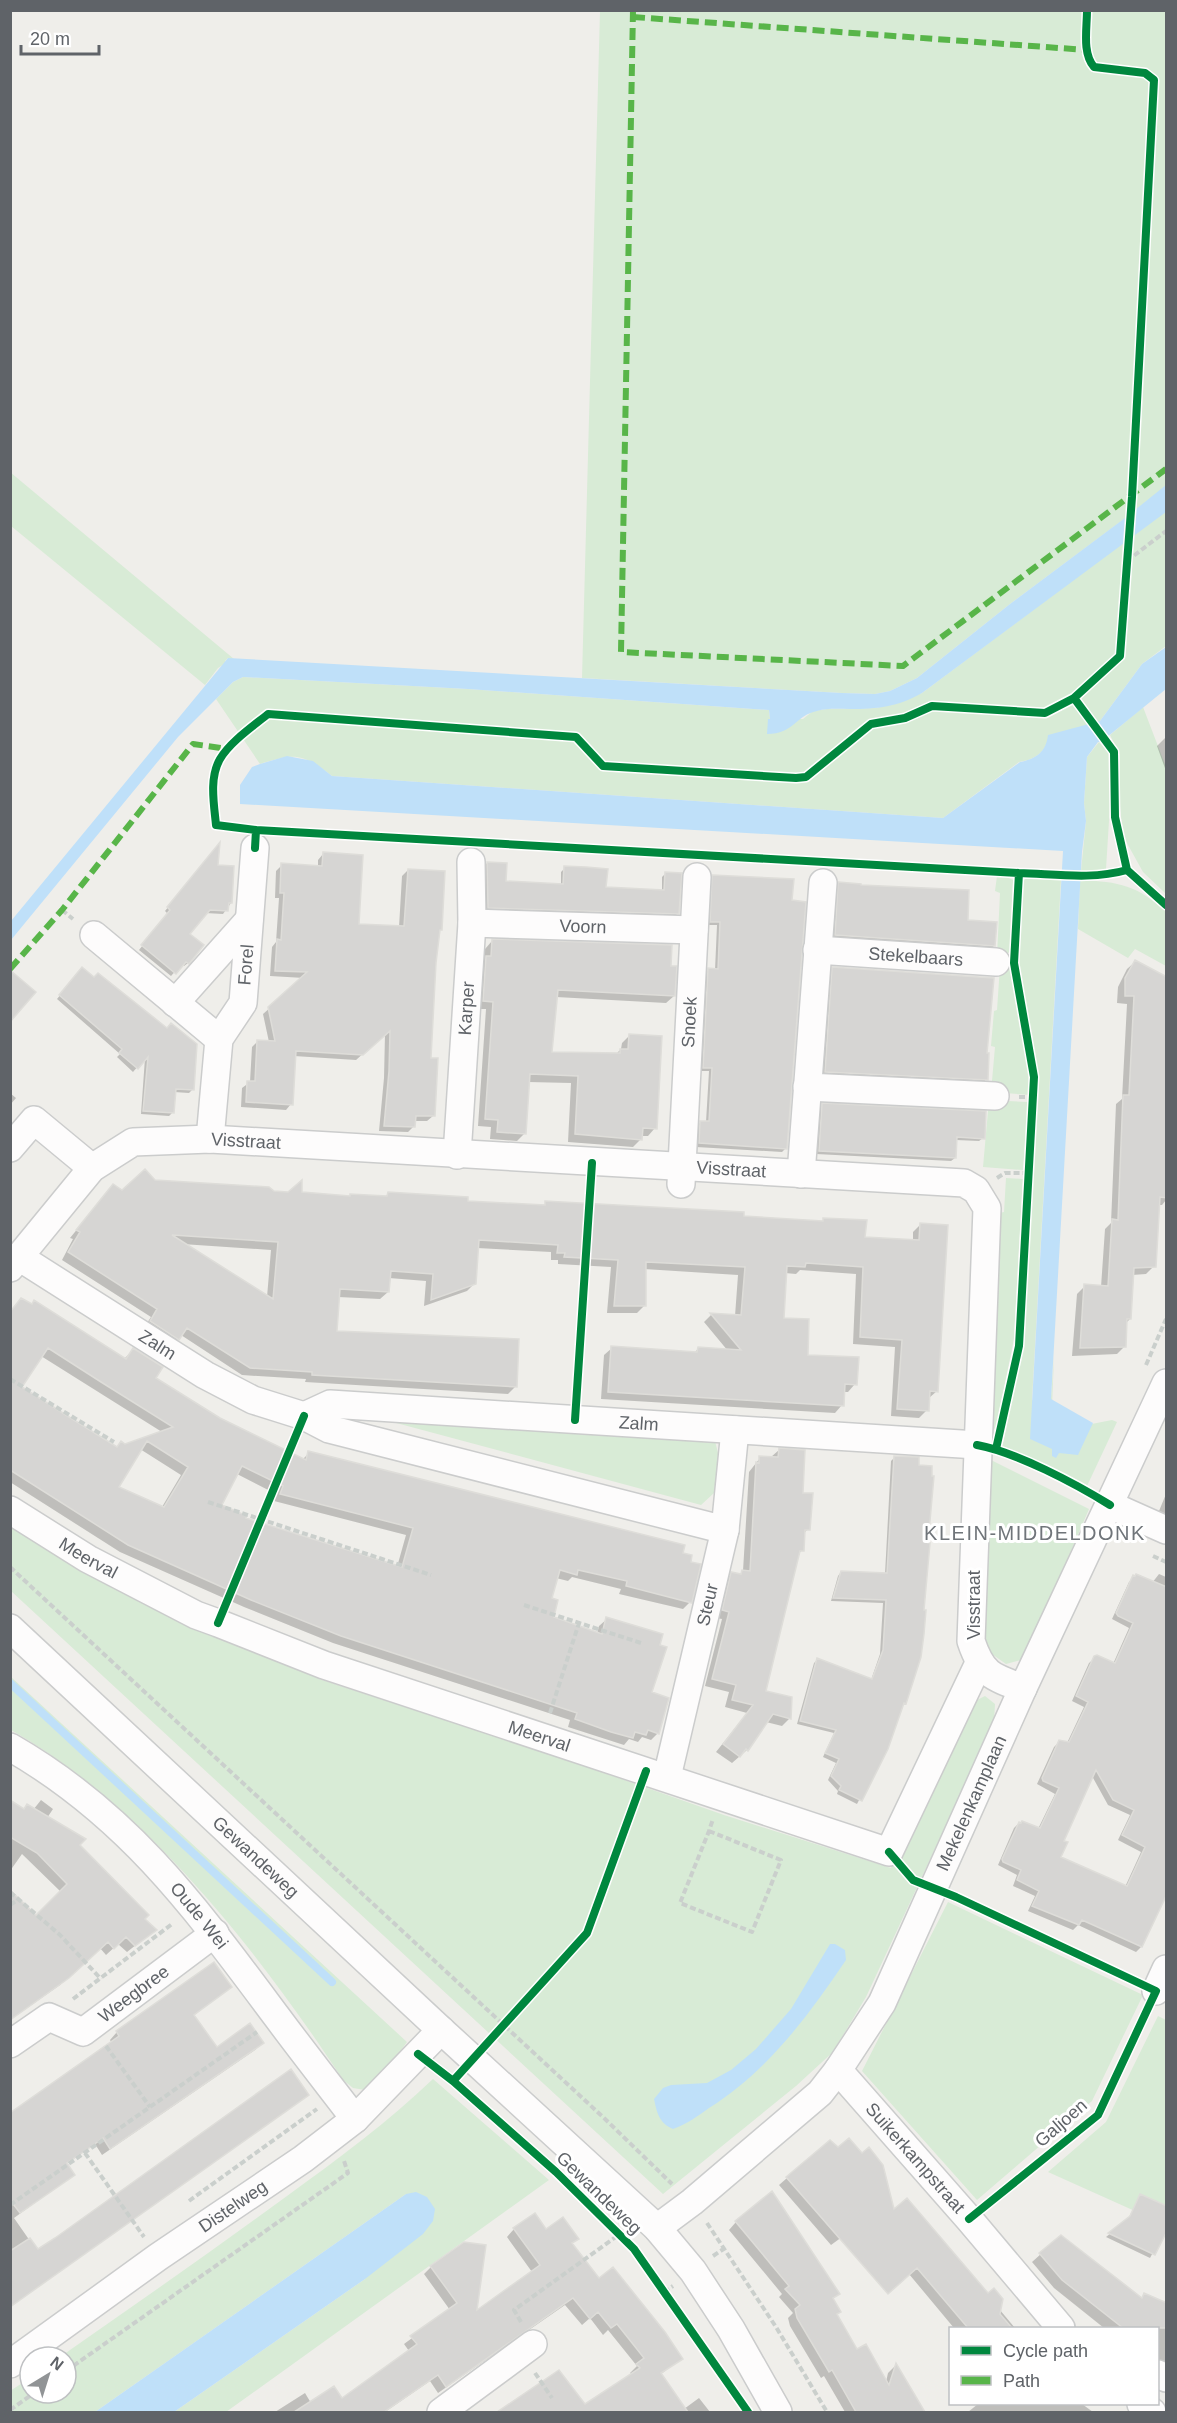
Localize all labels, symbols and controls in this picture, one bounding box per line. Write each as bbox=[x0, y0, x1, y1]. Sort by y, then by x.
scale bar bbox=[21, 18, 99, 56]
text: 20 m bbox=[30, 29, 70, 49]
street label: Voorn bbox=[559, 916, 607, 937]
street label: Stekelbaars bbox=[868, 943, 964, 970]
street label: Forel bbox=[234, 944, 258, 986]
street label: Karper bbox=[455, 981, 478, 1036]
street label: Snoek bbox=[678, 995, 701, 1048]
street label: Visstraat bbox=[211, 1129, 281, 1153]
street label: Visstraat bbox=[696, 1157, 767, 1181]
street label: Zalm bbox=[135, 1326, 180, 1364]
street label: Zalm bbox=[618, 1412, 659, 1435]
district label: KLEIN-MIDDELDONK bbox=[924, 1522, 1146, 1544]
street label: Meerval bbox=[55, 1533, 121, 1583]
street label: Visstraat bbox=[964, 1570, 984, 1640]
street label: Steur bbox=[693, 1581, 722, 1628]
street label: Meerval bbox=[506, 1717, 573, 1756]
street label: Mekelenkamplaan bbox=[932, 1732, 1010, 1874]
street label: Gewandeweg bbox=[209, 1812, 303, 1902]
street label: Oude Wei bbox=[166, 1878, 232, 1953]
street label: Weegbree bbox=[95, 1961, 173, 2027]
street label: Galjoen bbox=[1031, 2095, 1091, 2151]
street label: Suikerkampstraat bbox=[861, 2099, 969, 2217]
street label: Gewandeweg bbox=[552, 2148, 646, 2238]
street label: Distelweg bbox=[195, 2176, 271, 2237]
legend bbox=[949, 2327, 1159, 2405]
text: Cycle path bbox=[1003, 2341, 1088, 2361]
north arrow bbox=[18, 2345, 78, 2405]
text: N bbox=[47, 2353, 67, 2374]
text: Path bbox=[1003, 2371, 1040, 2391]

